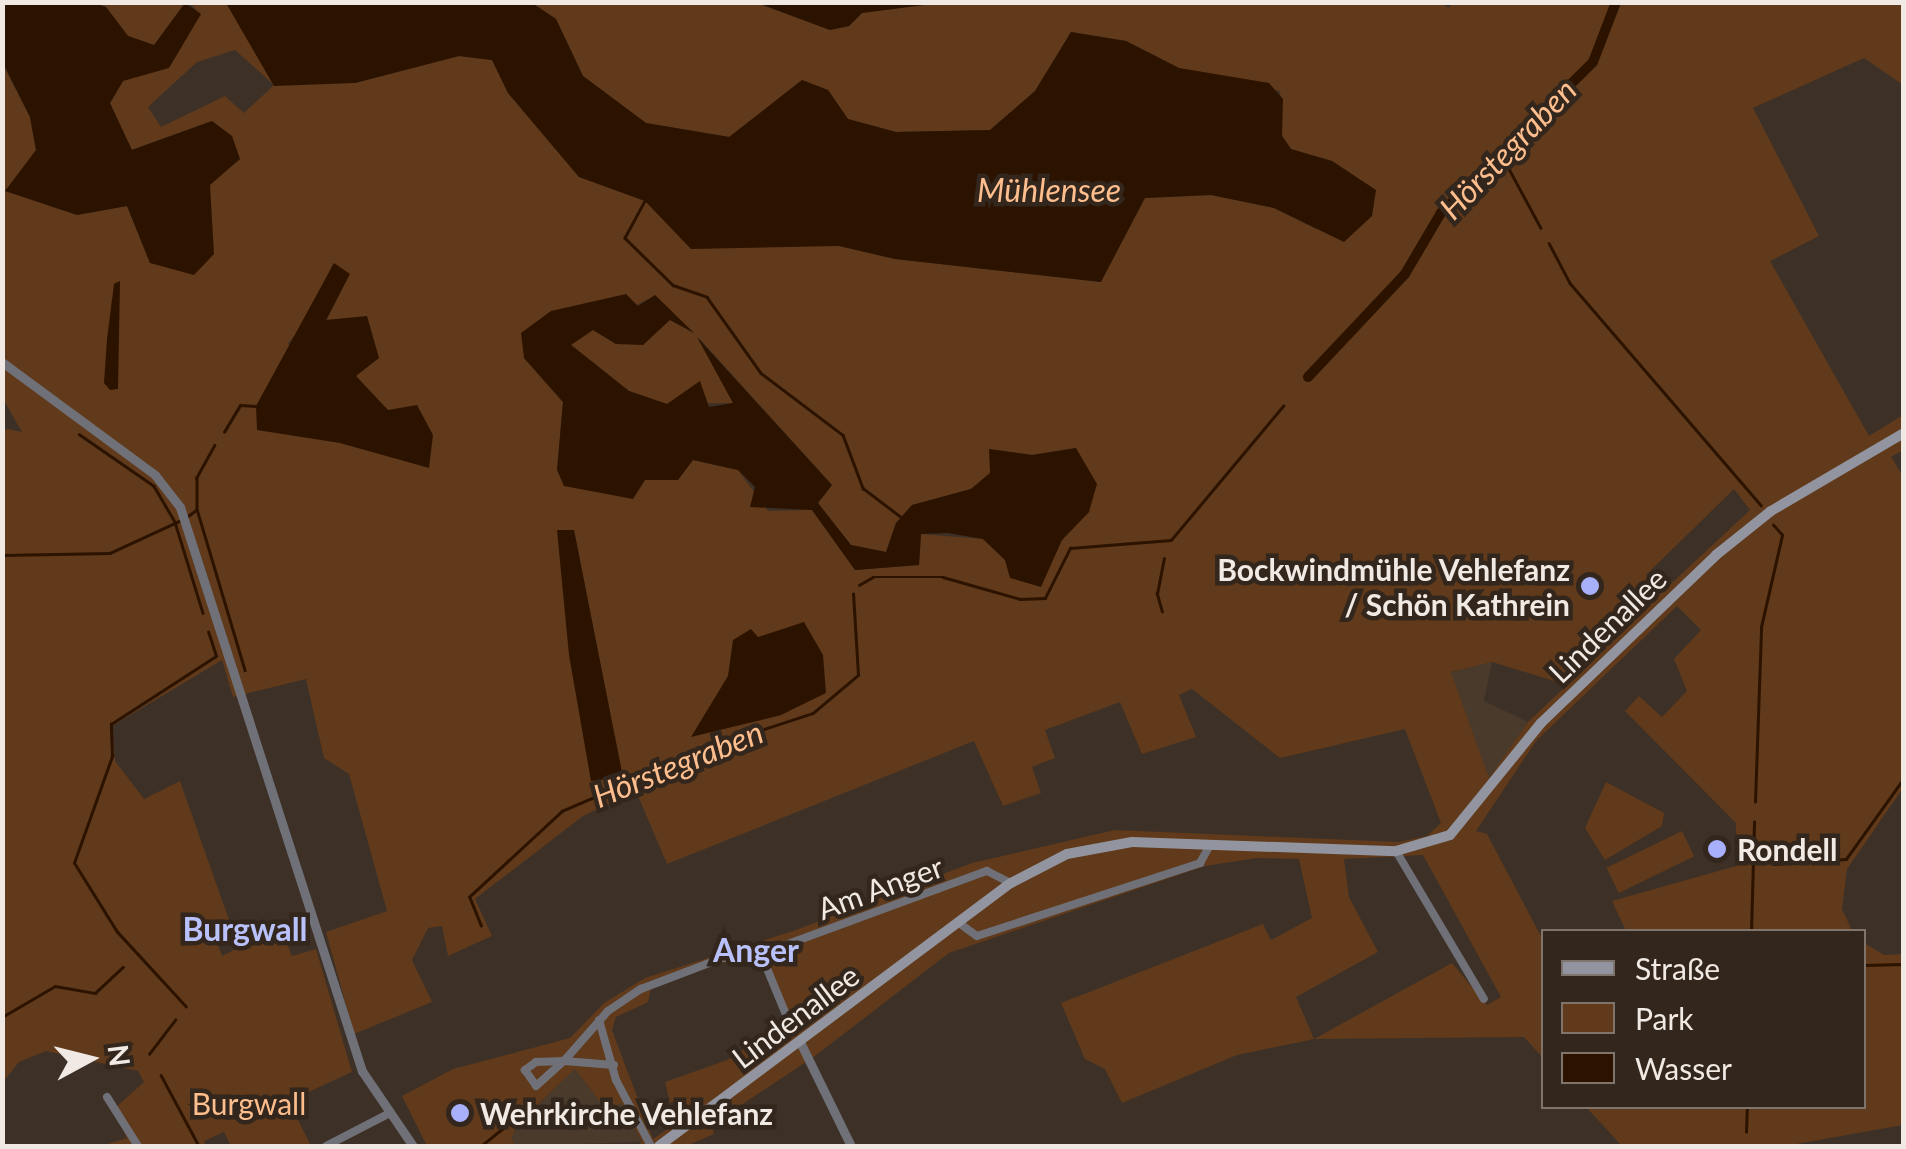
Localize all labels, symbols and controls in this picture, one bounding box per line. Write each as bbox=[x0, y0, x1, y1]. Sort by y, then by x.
water label: Hörstegraben bbox=[1432, 71, 1584, 227]
water label: Mühlensee bbox=[977, 171, 1121, 209]
place label: Bockwindmühle Vehlefanz / Schön Kathrein bbox=[1216, 551, 1570, 622]
street label: Lindenallee bbox=[1541, 560, 1673, 690]
marker: Bockwindmühle Vehlefanz / Schön Kathrein bbox=[1579, 575, 1601, 597]
water label: Hörstegraben bbox=[587, 713, 769, 815]
place label: Rondell bbox=[1737, 831, 1837, 867]
marker: Rondell bbox=[1706, 838, 1728, 860]
street label: Am Anger bbox=[812, 848, 948, 926]
district label: Burgwall bbox=[182, 910, 308, 948]
legend bbox=[1541, 929, 1866, 1109]
district label: Anger bbox=[713, 931, 799, 969]
text: Straße bbox=[1635, 950, 1720, 986]
street label: Lindenallee bbox=[724, 957, 866, 1075]
text: Park bbox=[1635, 1000, 1694, 1036]
north arrow bbox=[40, 1009, 140, 1109]
text: N bbox=[102, 1043, 138, 1068]
text: Wasser bbox=[1635, 1050, 1732, 1086]
park label: Burgwall bbox=[192, 1085, 306, 1121]
place label: Wehrkirche Vehlefanz bbox=[480, 1095, 774, 1131]
marker: Wehrkirche Vehlefanz bbox=[449, 1102, 471, 1124]

